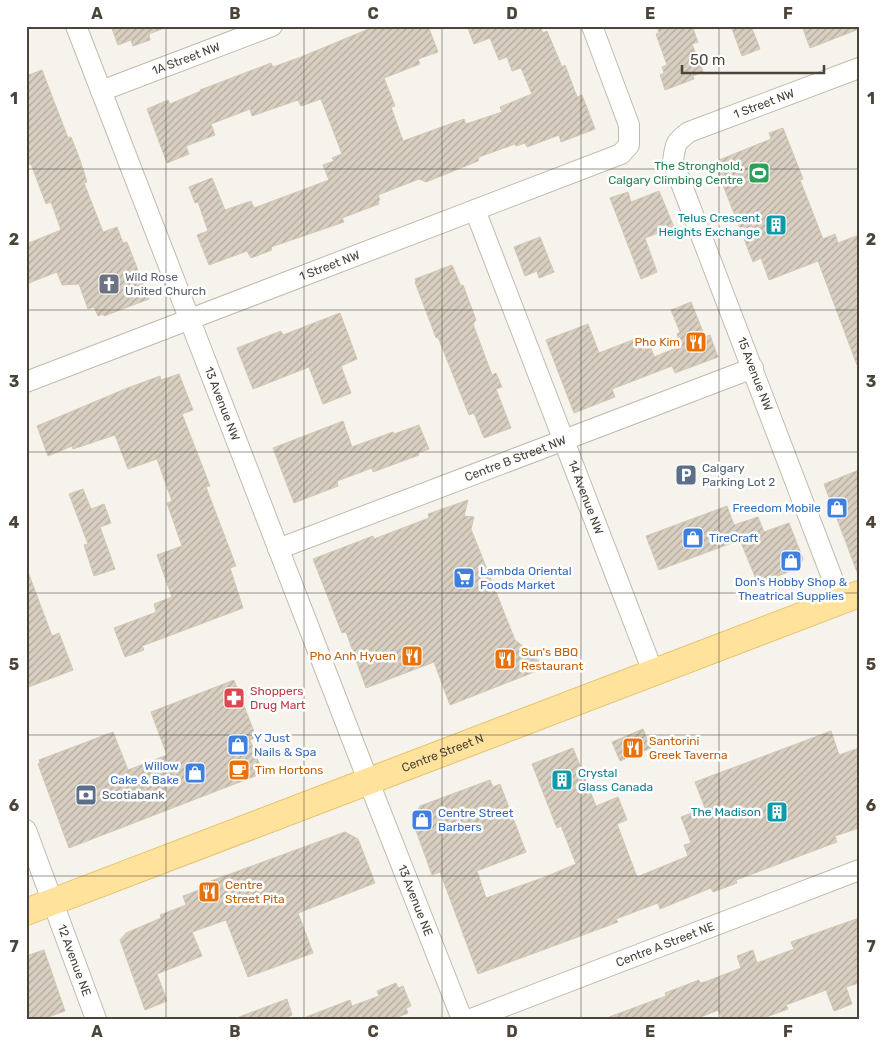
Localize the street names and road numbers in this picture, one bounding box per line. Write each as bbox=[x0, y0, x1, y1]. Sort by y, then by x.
street label: 1A Street NW bbox=[150, 39, 222, 78]
street label: 1 Street NW bbox=[732, 86, 797, 122]
street label: 1 Street NW bbox=[297, 248, 362, 284]
street label: 15 Avenue NW bbox=[735, 335, 776, 413]
street label: 13 Avenue NW bbox=[202, 365, 243, 443]
street label: Centre B Street NW bbox=[463, 433, 568, 484]
street label: 14 Avenue NW bbox=[565, 458, 606, 537]
street label: Centre Street N bbox=[400, 731, 486, 775]
street label: 13 Avenue NE bbox=[395, 863, 436, 938]
street label: Centre A Street NE bbox=[614, 919, 716, 970]
street label: 12 Avenue NE bbox=[55, 923, 94, 998]

